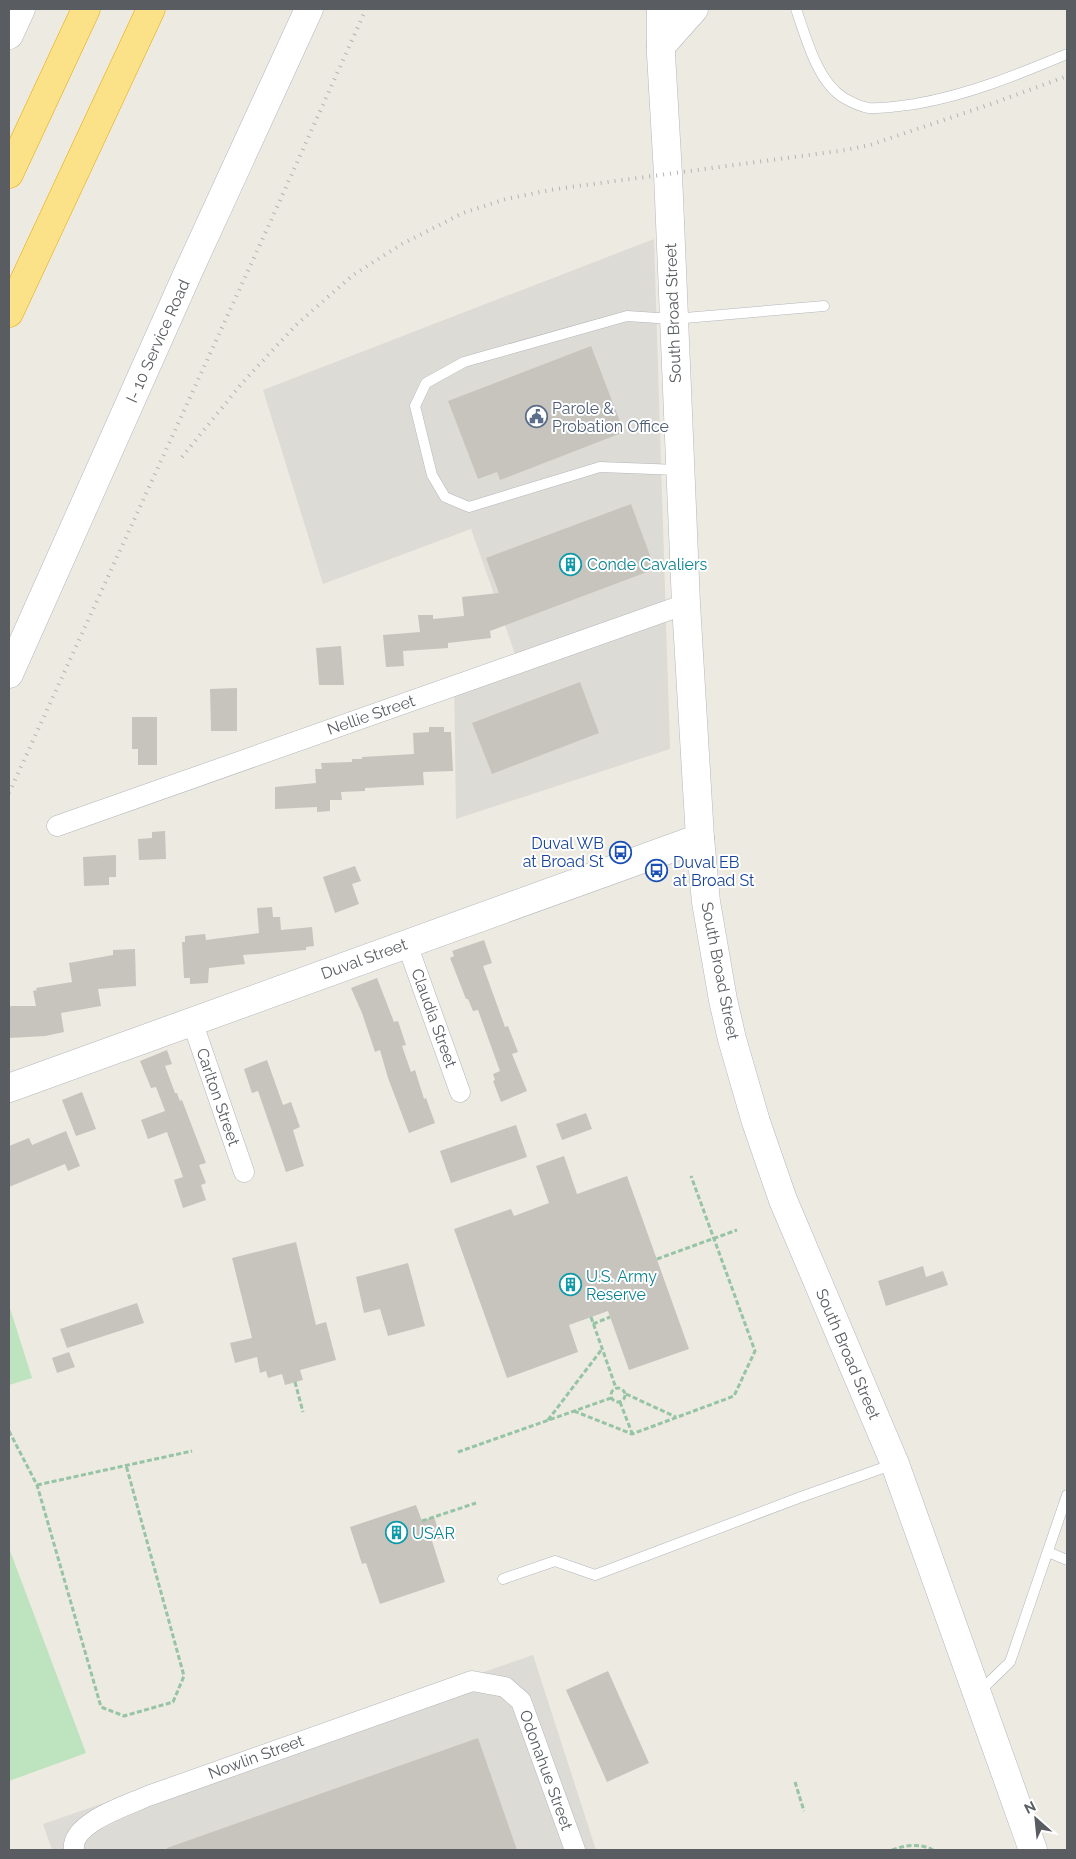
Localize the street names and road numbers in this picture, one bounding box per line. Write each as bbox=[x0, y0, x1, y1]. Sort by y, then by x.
street label: South Broad Street bbox=[661, 242, 685, 383]
street label: I- 10 Service Road bbox=[122, 276, 194, 406]
street label: Nellie Street bbox=[325, 691, 418, 739]
street label: South Broad Street bbox=[697, 900, 743, 1042]
street label: Duval Street bbox=[318, 934, 410, 983]
street label: Claudia Street bbox=[407, 966, 461, 1071]
street label: Carlton Street bbox=[192, 1046, 244, 1149]
street label: South Broad Street bbox=[812, 1286, 884, 1423]
street label: Odonahue Street bbox=[515, 1707, 577, 1833]
street label: Nowlin Street bbox=[206, 1731, 307, 1783]

